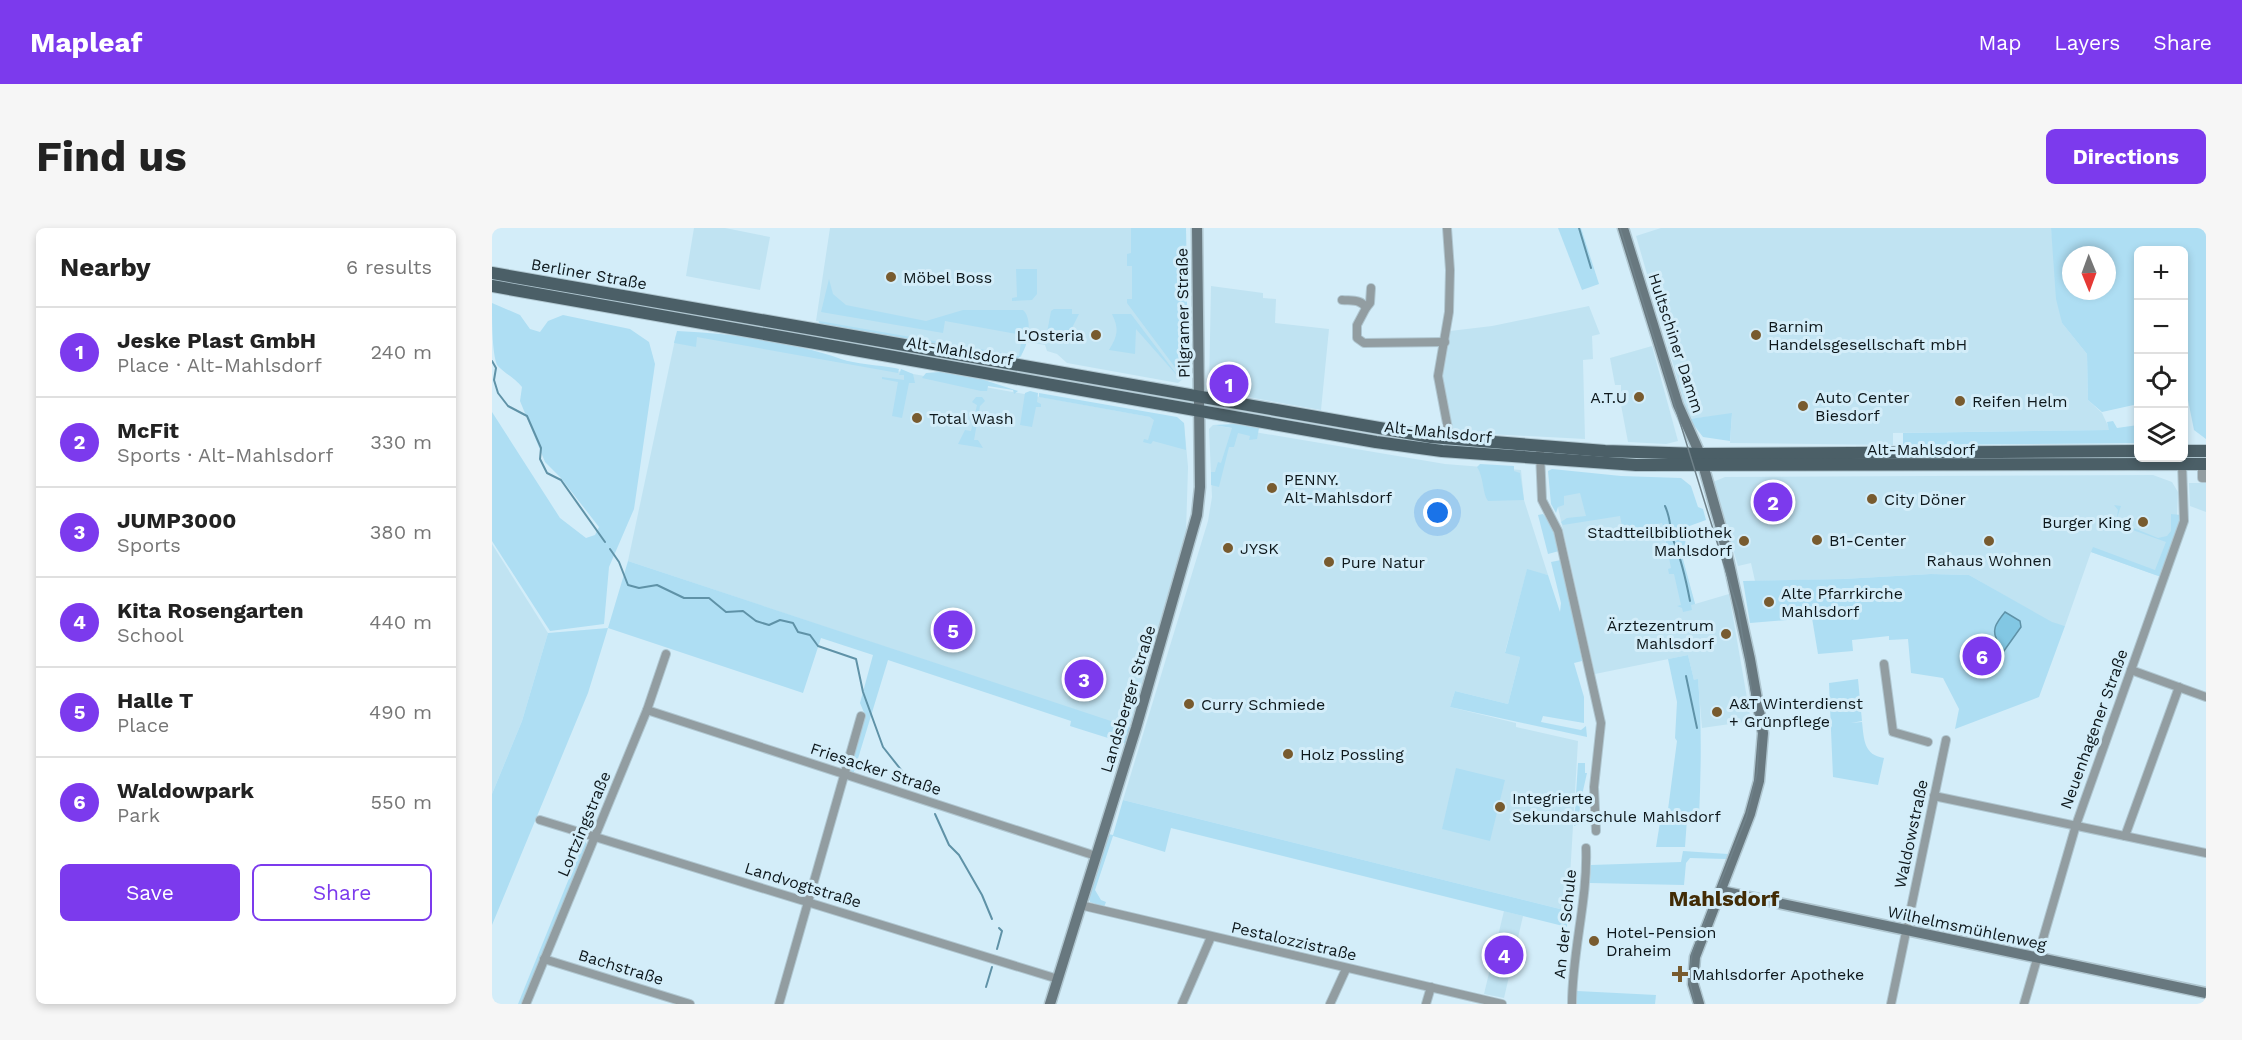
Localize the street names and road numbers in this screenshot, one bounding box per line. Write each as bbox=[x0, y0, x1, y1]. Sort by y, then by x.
street label: Pilgramer Straße bbox=[1172, 248, 1194, 378]
street label: Berliner Straße bbox=[529, 254, 649, 294]
street label: Hultschiner Damm bbox=[1644, 271, 1708, 415]
street label: Alt-Mahlsdorf bbox=[905, 332, 1016, 370]
street label: Alt-Mahlsdorf bbox=[1383, 417, 1493, 447]
street label: Alt-Mahlsdorf bbox=[1867, 440, 1976, 459]
street label: Landsberger Straße bbox=[1097, 623, 1159, 775]
street label: Neuenhagener Straße bbox=[2056, 646, 2132, 812]
street label: Friesacker Straße bbox=[808, 739, 944, 799]
street label: Lortzingstraße bbox=[553, 769, 615, 879]
street label: Waldowstraße bbox=[1890, 778, 1932, 890]
street label: Landvogtstraße bbox=[742, 858, 864, 912]
street label: An der Schule bbox=[1550, 868, 1580, 980]
street label: Wilhelmsmühlenweg bbox=[1886, 902, 2049, 954]
street label: Pestalozzistraße bbox=[1229, 917, 1359, 965]
street label: Bachstraße bbox=[576, 945, 666, 989]

